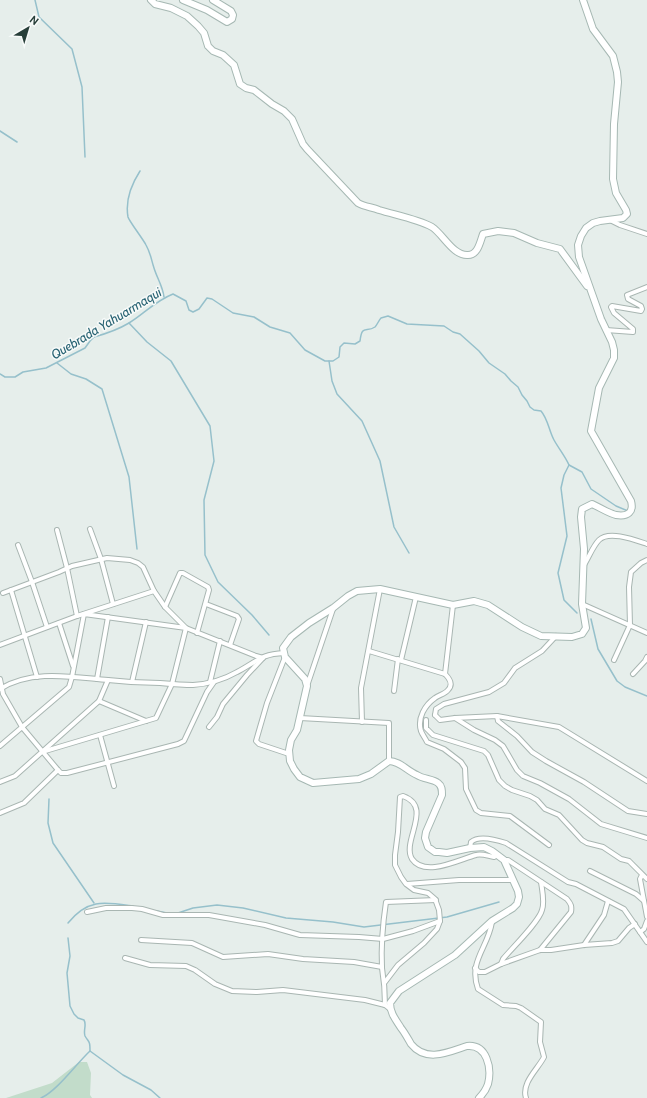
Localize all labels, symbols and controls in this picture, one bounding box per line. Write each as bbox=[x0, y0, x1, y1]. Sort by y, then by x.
north arrow bbox=[8, 8, 48, 48]
text: N bbox=[27, 12, 42, 28]
water label: Quebrada Yahuarmaqui bbox=[48, 284, 164, 362]

